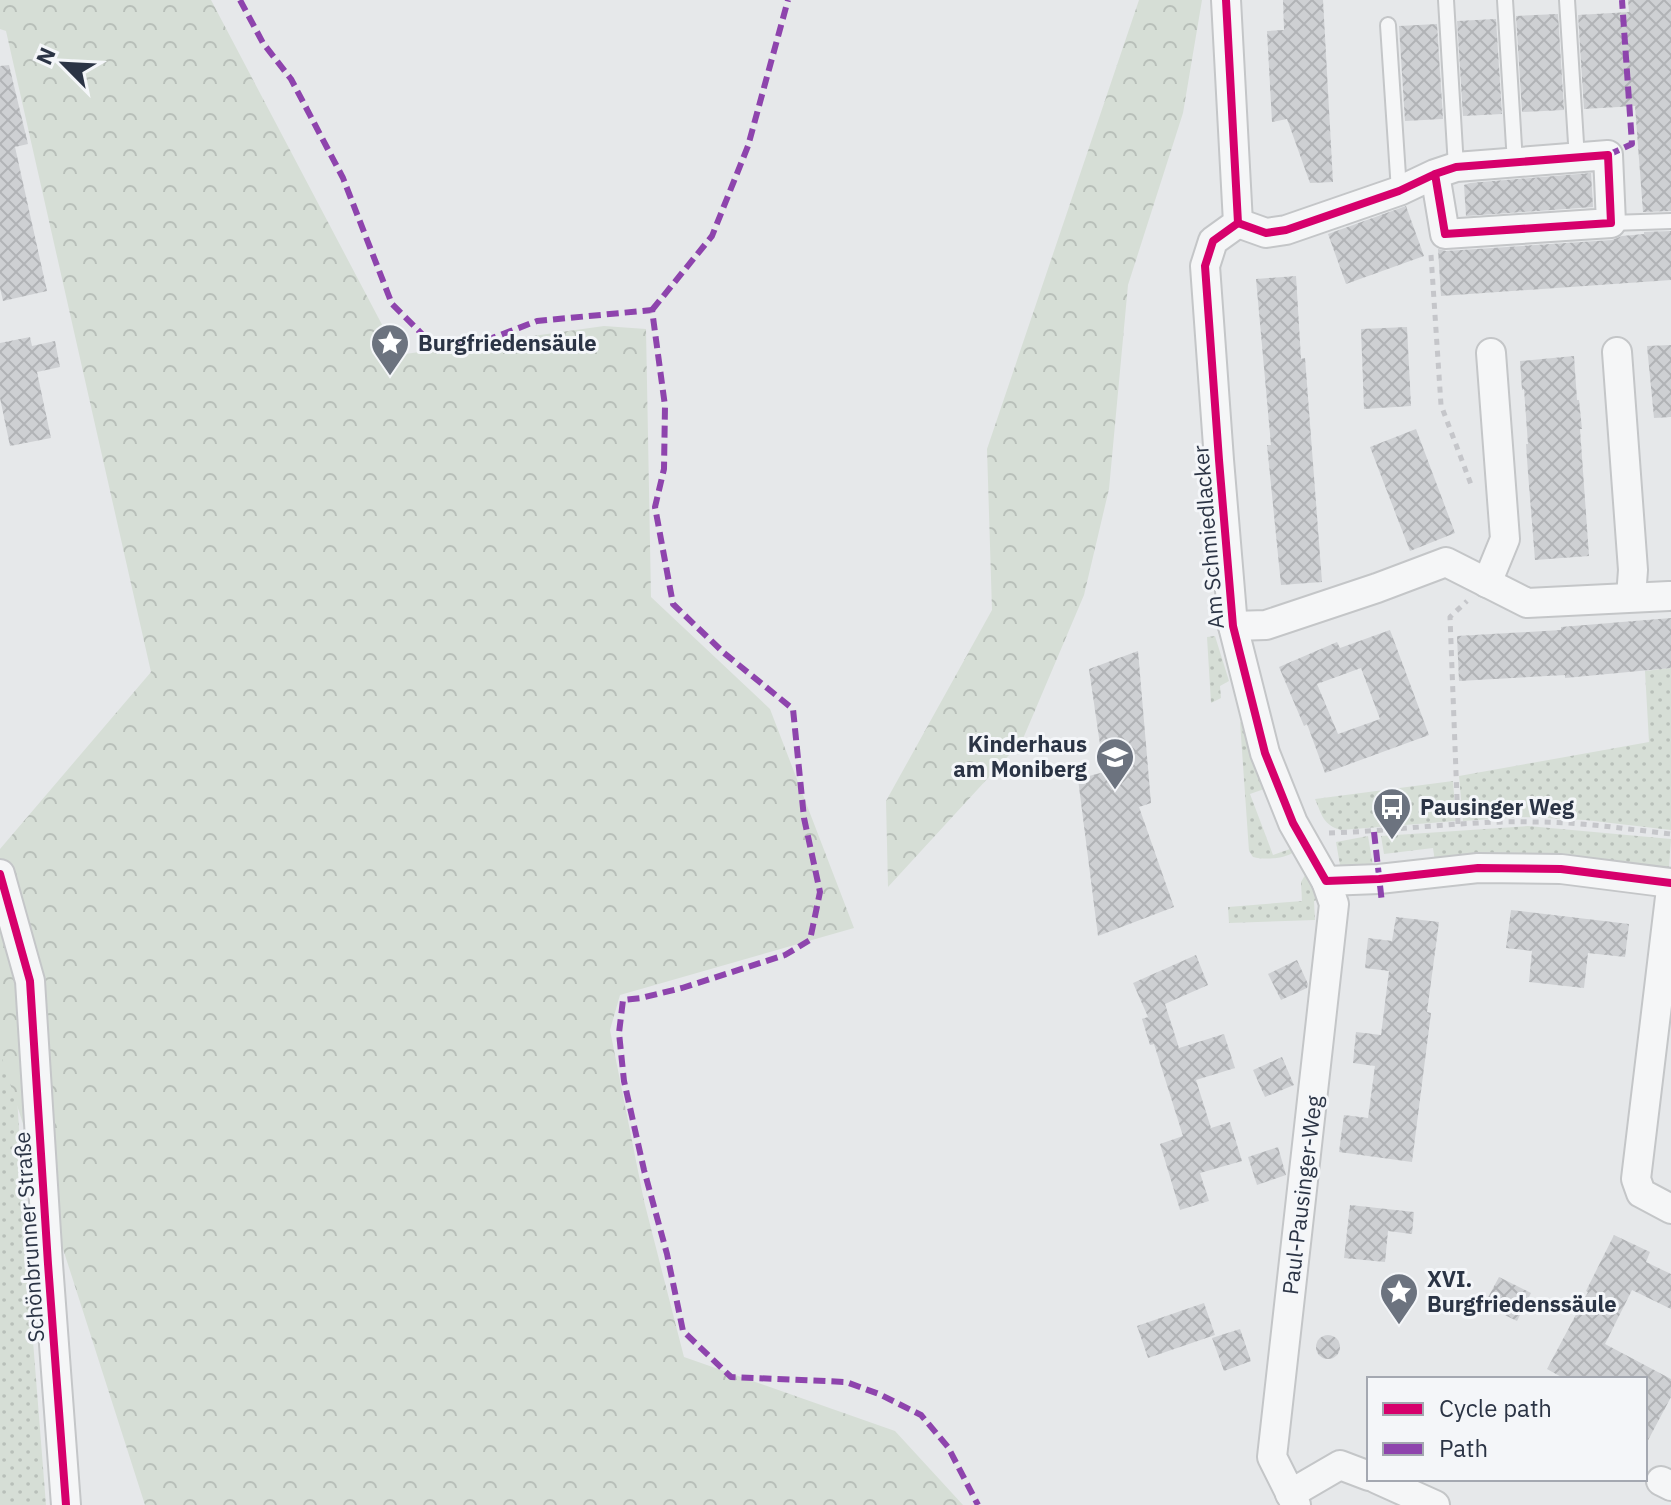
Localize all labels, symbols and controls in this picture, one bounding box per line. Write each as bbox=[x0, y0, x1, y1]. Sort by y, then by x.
north arrow bbox=[24, 24, 104, 104]
text: N bbox=[29, 42, 62, 69]
place icon: Burgfriedensäule bbox=[369, 322, 411, 377]
place label: Burgfriedensäule bbox=[418, 328, 597, 357]
street label: Am Schmiedlacker bbox=[1185, 444, 1230, 630]
place label: Kinderhaus am Moniberg bbox=[953, 729, 1088, 783]
school or university icon: Kinderhaus am Moniberg bbox=[1094, 736, 1136, 791]
bus stop icon: Pausinger Weg bbox=[1371, 786, 1413, 841]
place label: Pausinger Weg bbox=[1420, 792, 1575, 821]
street label: Paul-Pausinger-Weg bbox=[1275, 1093, 1328, 1296]
street label: Schönbrunner Straße bbox=[7, 1131, 50, 1343]
place label: XVI. Burgfriedenssäule bbox=[1427, 1264, 1617, 1318]
place icon: XVI. Burgfriedenssäule bbox=[1378, 1271, 1420, 1326]
legend bbox=[1367, 1377, 1647, 1481]
text: Cycle path bbox=[1439, 1392, 1552, 1424]
text: Path bbox=[1439, 1432, 1488, 1464]

